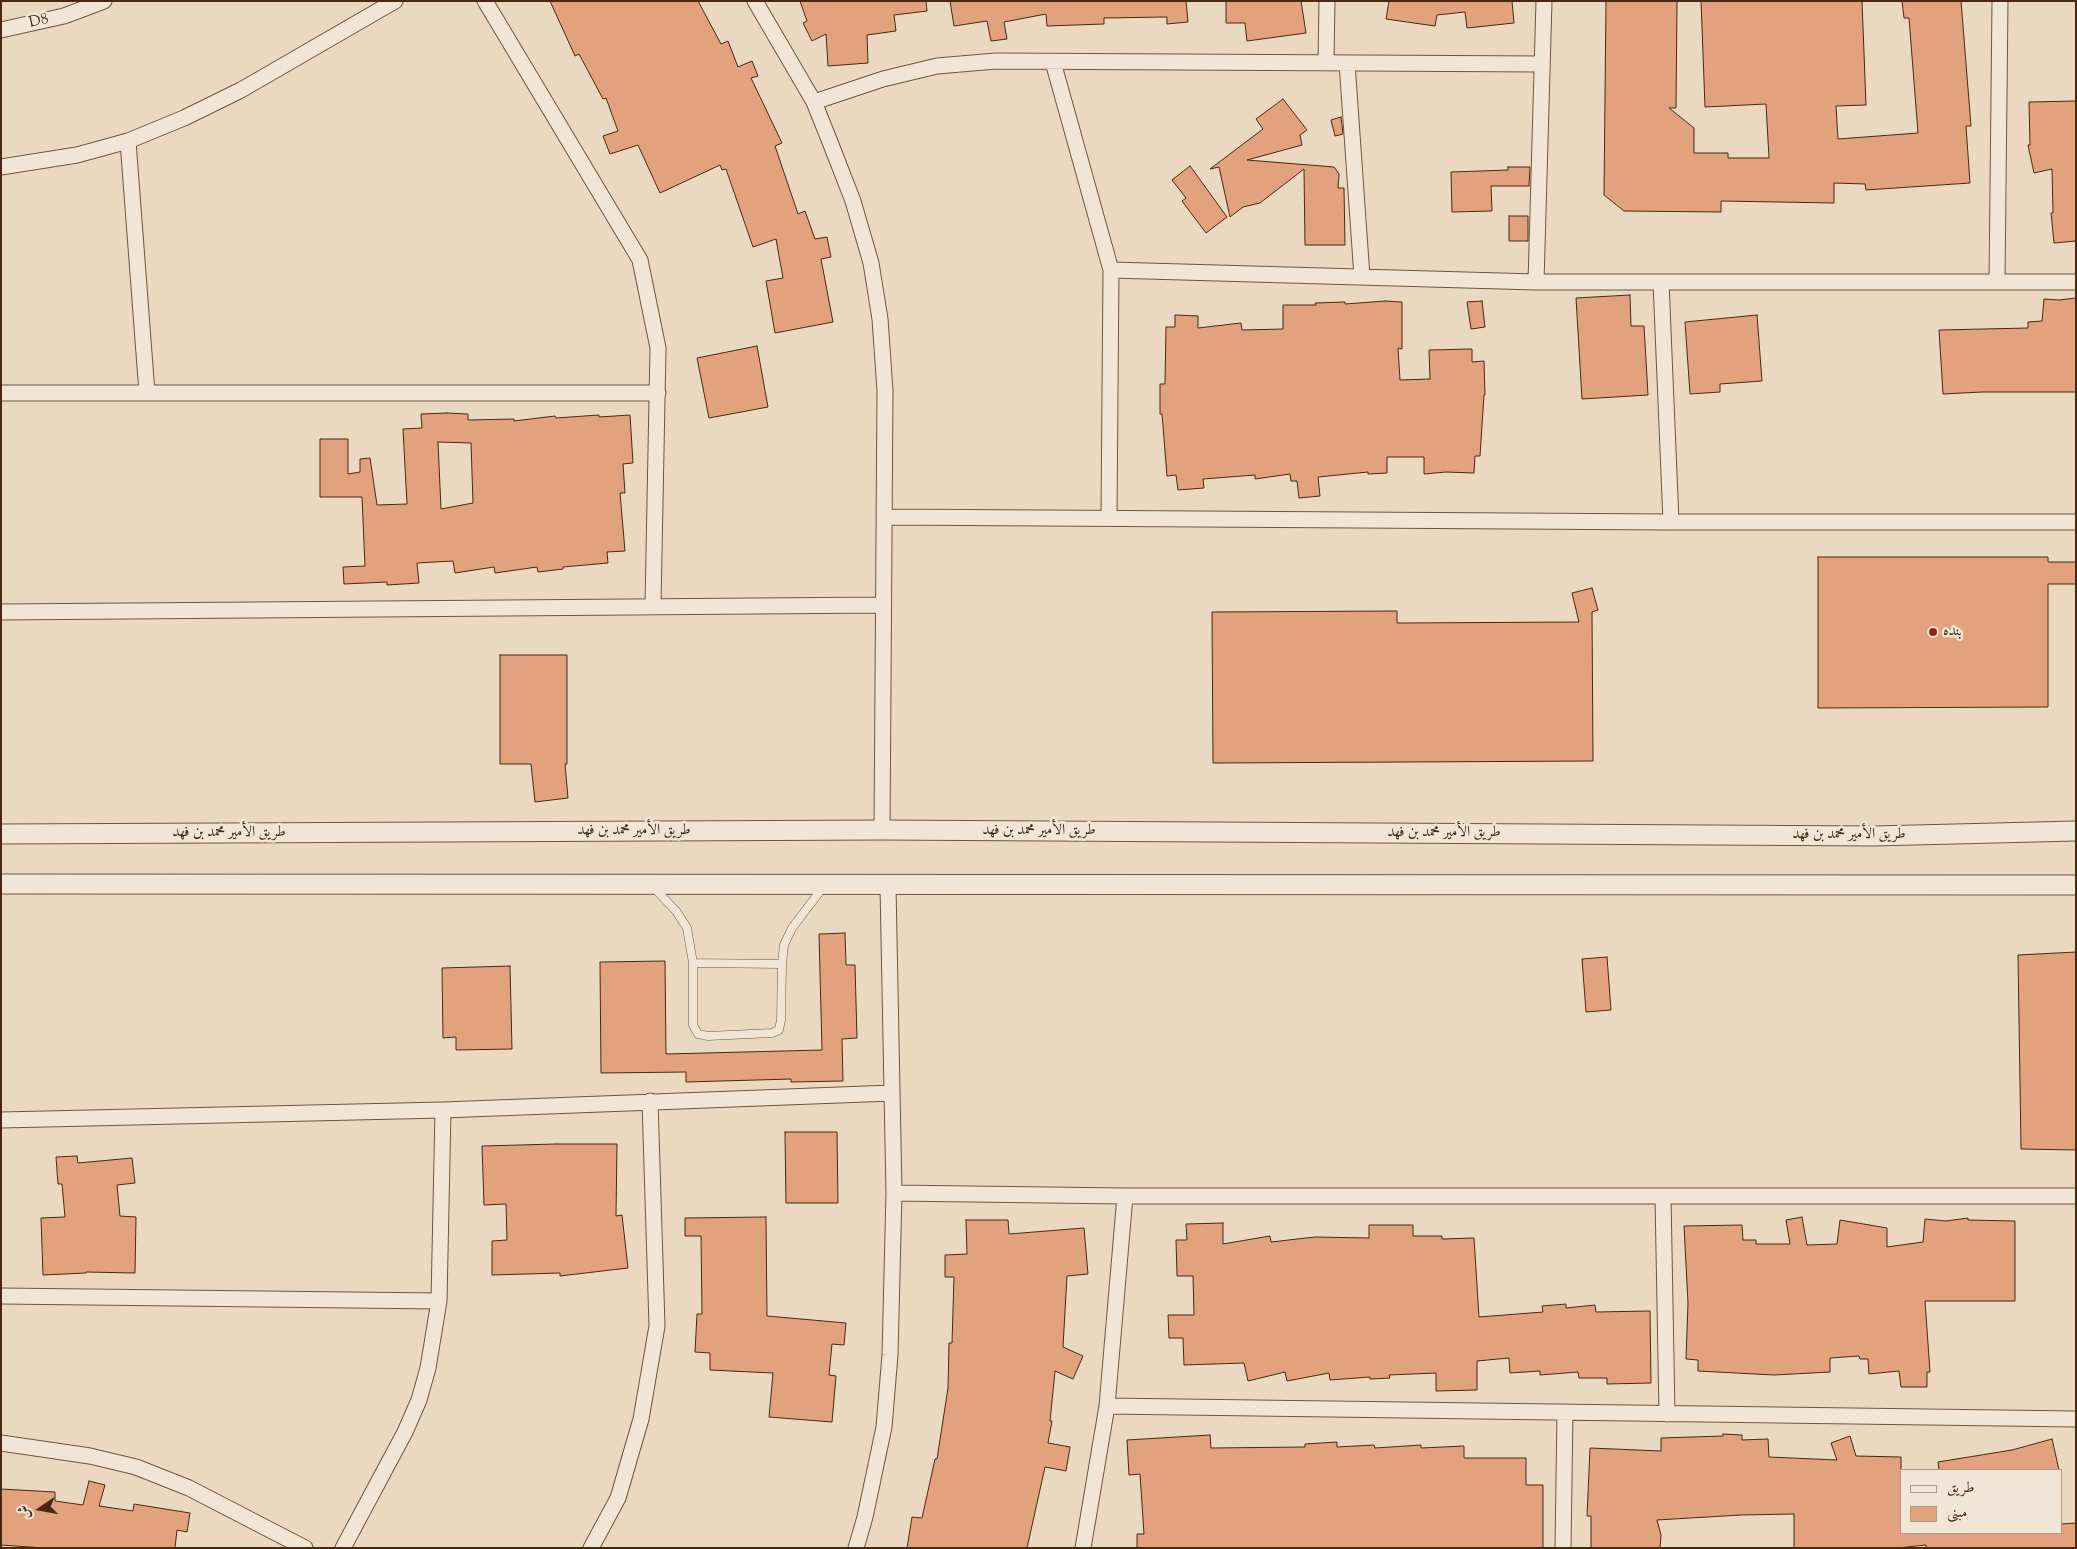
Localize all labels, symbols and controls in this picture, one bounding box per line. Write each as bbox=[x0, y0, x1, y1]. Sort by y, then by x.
street label: D8 bbox=[28, 11, 50, 33]
place label: بنده bbox=[1943, 623, 1962, 641]
marker: بنده bbox=[1927, 626, 1939, 638]
street label: طريق الأمير محمد بن فهد bbox=[577, 822, 691, 840]
street label: طريق الأمير محمد بن فهد bbox=[982, 822, 1096, 840]
street label: طريق الأمير محمد بن فهد bbox=[172, 824, 286, 842]
street label: طريق الأمير محمد بن فهد bbox=[1387, 824, 1501, 842]
street label: طريق الأمير محمد بن فهد bbox=[1792, 826, 1906, 844]
legend bbox=[1900, 1469, 2062, 1534]
text: طريق bbox=[1947, 1478, 1974, 1499]
north arrow bbox=[15, 1484, 65, 1534]
text: ش bbox=[14, 1503, 37, 1521]
text: مبنى bbox=[1947, 1503, 1967, 1524]

